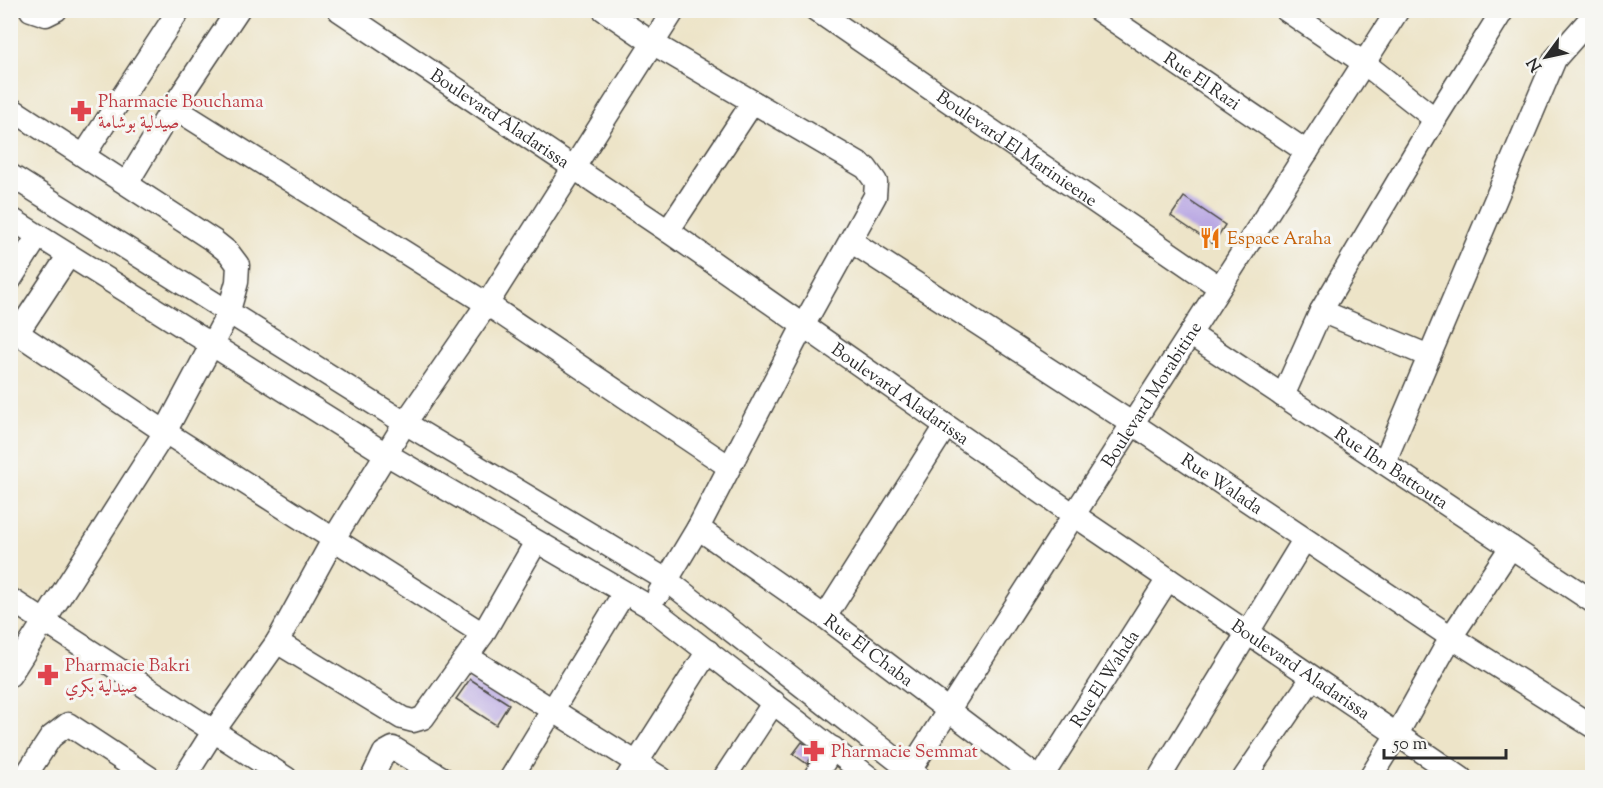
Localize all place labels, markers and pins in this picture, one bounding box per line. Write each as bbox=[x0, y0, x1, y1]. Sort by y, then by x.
place label: Pharmacie Bouchama صيدلية بوشامة bbox=[98, 90, 263, 137]
pharmacy icon: Pharmacie Bouchama صيدلية بوشامة bbox=[69, 99, 93, 123]
restaurant icon: Espace Araha bbox=[1198, 226, 1222, 250]
place label: Espace Araha bbox=[1227, 227, 1332, 253]
place label: Pharmacie Bakri صيدلية بكري bbox=[65, 654, 190, 701]
pharmacy icon: Pharmacie Bakri صيدلية بكري bbox=[36, 663, 60, 687]
pharmacy icon: Pharmacie Semmat bbox=[802, 739, 826, 763]
place label: Pharmacie Semmat bbox=[831, 740, 978, 766]

